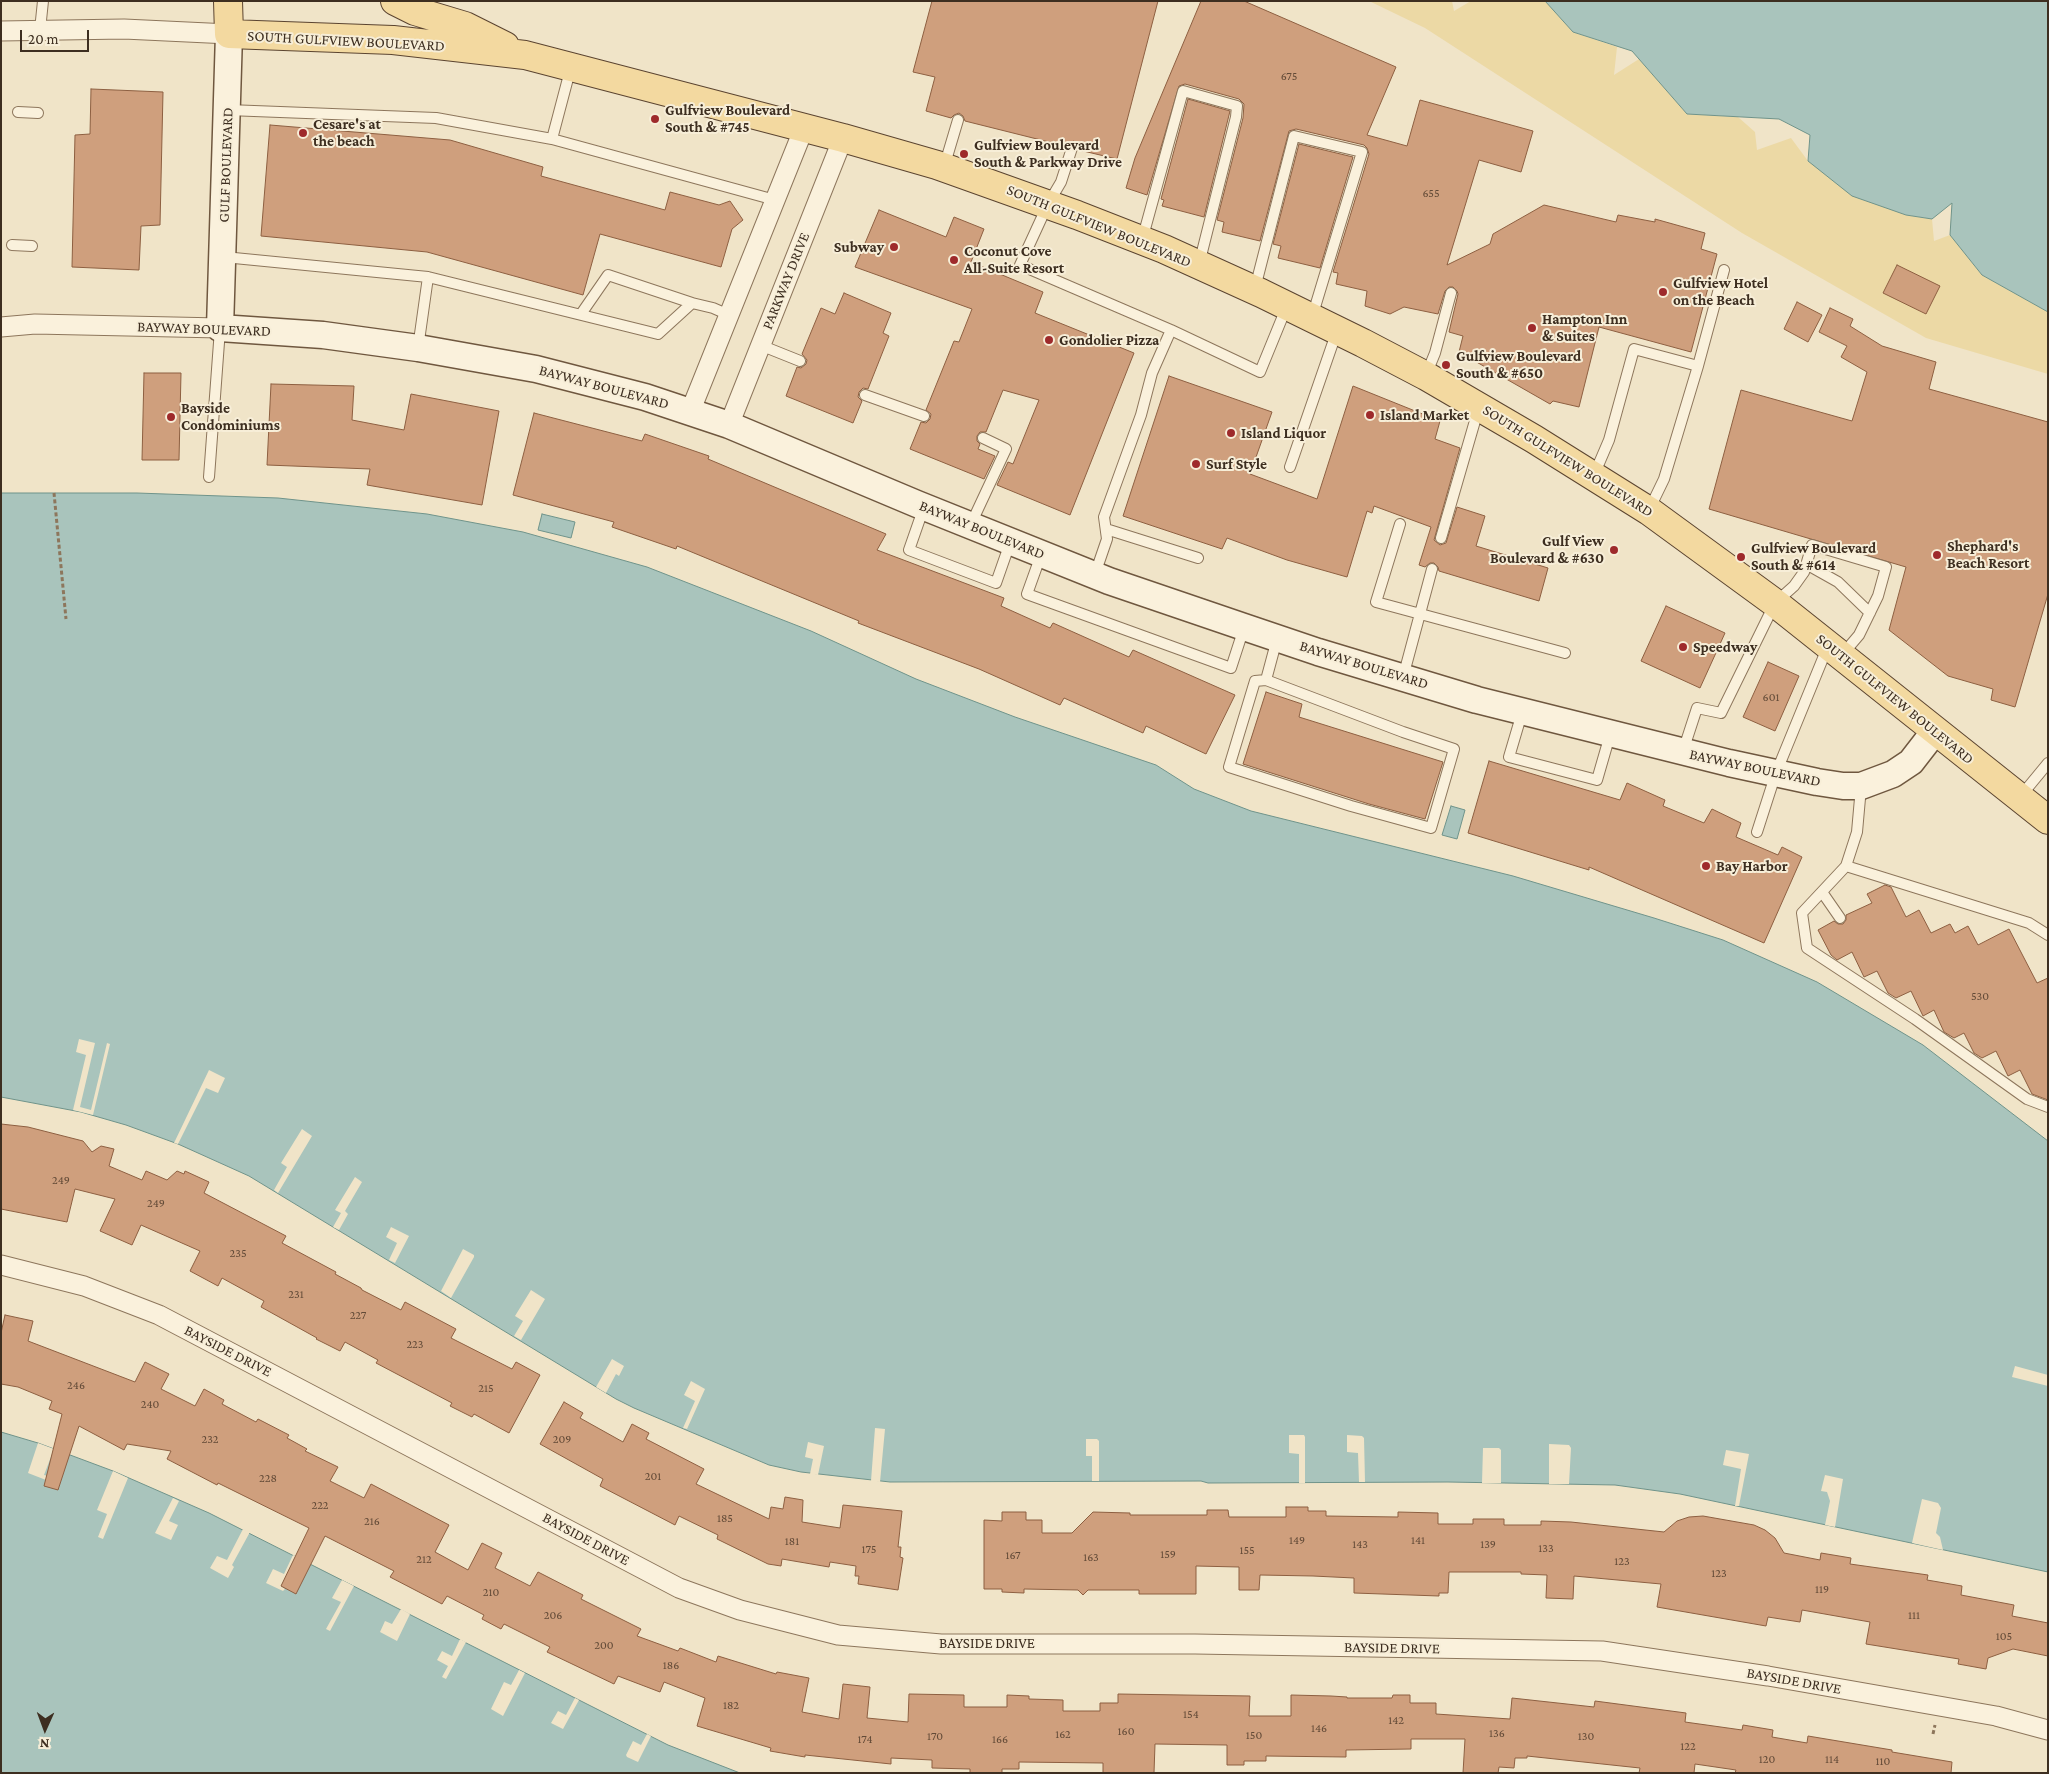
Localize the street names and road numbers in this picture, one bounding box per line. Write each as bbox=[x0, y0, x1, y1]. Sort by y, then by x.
street label: SOUTH GULFVIEW BOULEVARD bbox=[247, 27, 445, 55]
street label: GULF BOULEVARD bbox=[215, 107, 237, 223]
street label: SOUTH GULFVIEW BOULEVARD bbox=[1004, 181, 1194, 271]
street label: PARKWAY DRIVE bbox=[758, 230, 814, 332]
street label: BAYWAY BOULEVARD bbox=[137, 318, 271, 340]
street label: BAYWAY BOULEVARD bbox=[537, 361, 671, 413]
street label: SOUTH GULFVIEW BOULEVARD bbox=[1479, 401, 1657, 521]
street label: BAYWAY BOULEVARD bbox=[917, 497, 1047, 563]
street label: SOUTH GULFVIEW BOULEVARD bbox=[1813, 630, 1977, 768]
street label: BAYWAY BOULEVARD bbox=[1297, 637, 1431, 693]
street label: BAYWAY BOULEVARD bbox=[1688, 745, 1822, 791]
street label: BAYSIDE DRIVE bbox=[181, 1321, 275, 1381]
street label: BAYSIDE DRIVE bbox=[539, 1509, 633, 1569]
street label: BAYSIDE DRIVE bbox=[939, 1634, 1035, 1652]
street label: BAYSIDE DRIVE bbox=[1344, 1638, 1440, 1658]
street label: BAYSIDE DRIVE bbox=[1745, 1664, 1843, 1698]

